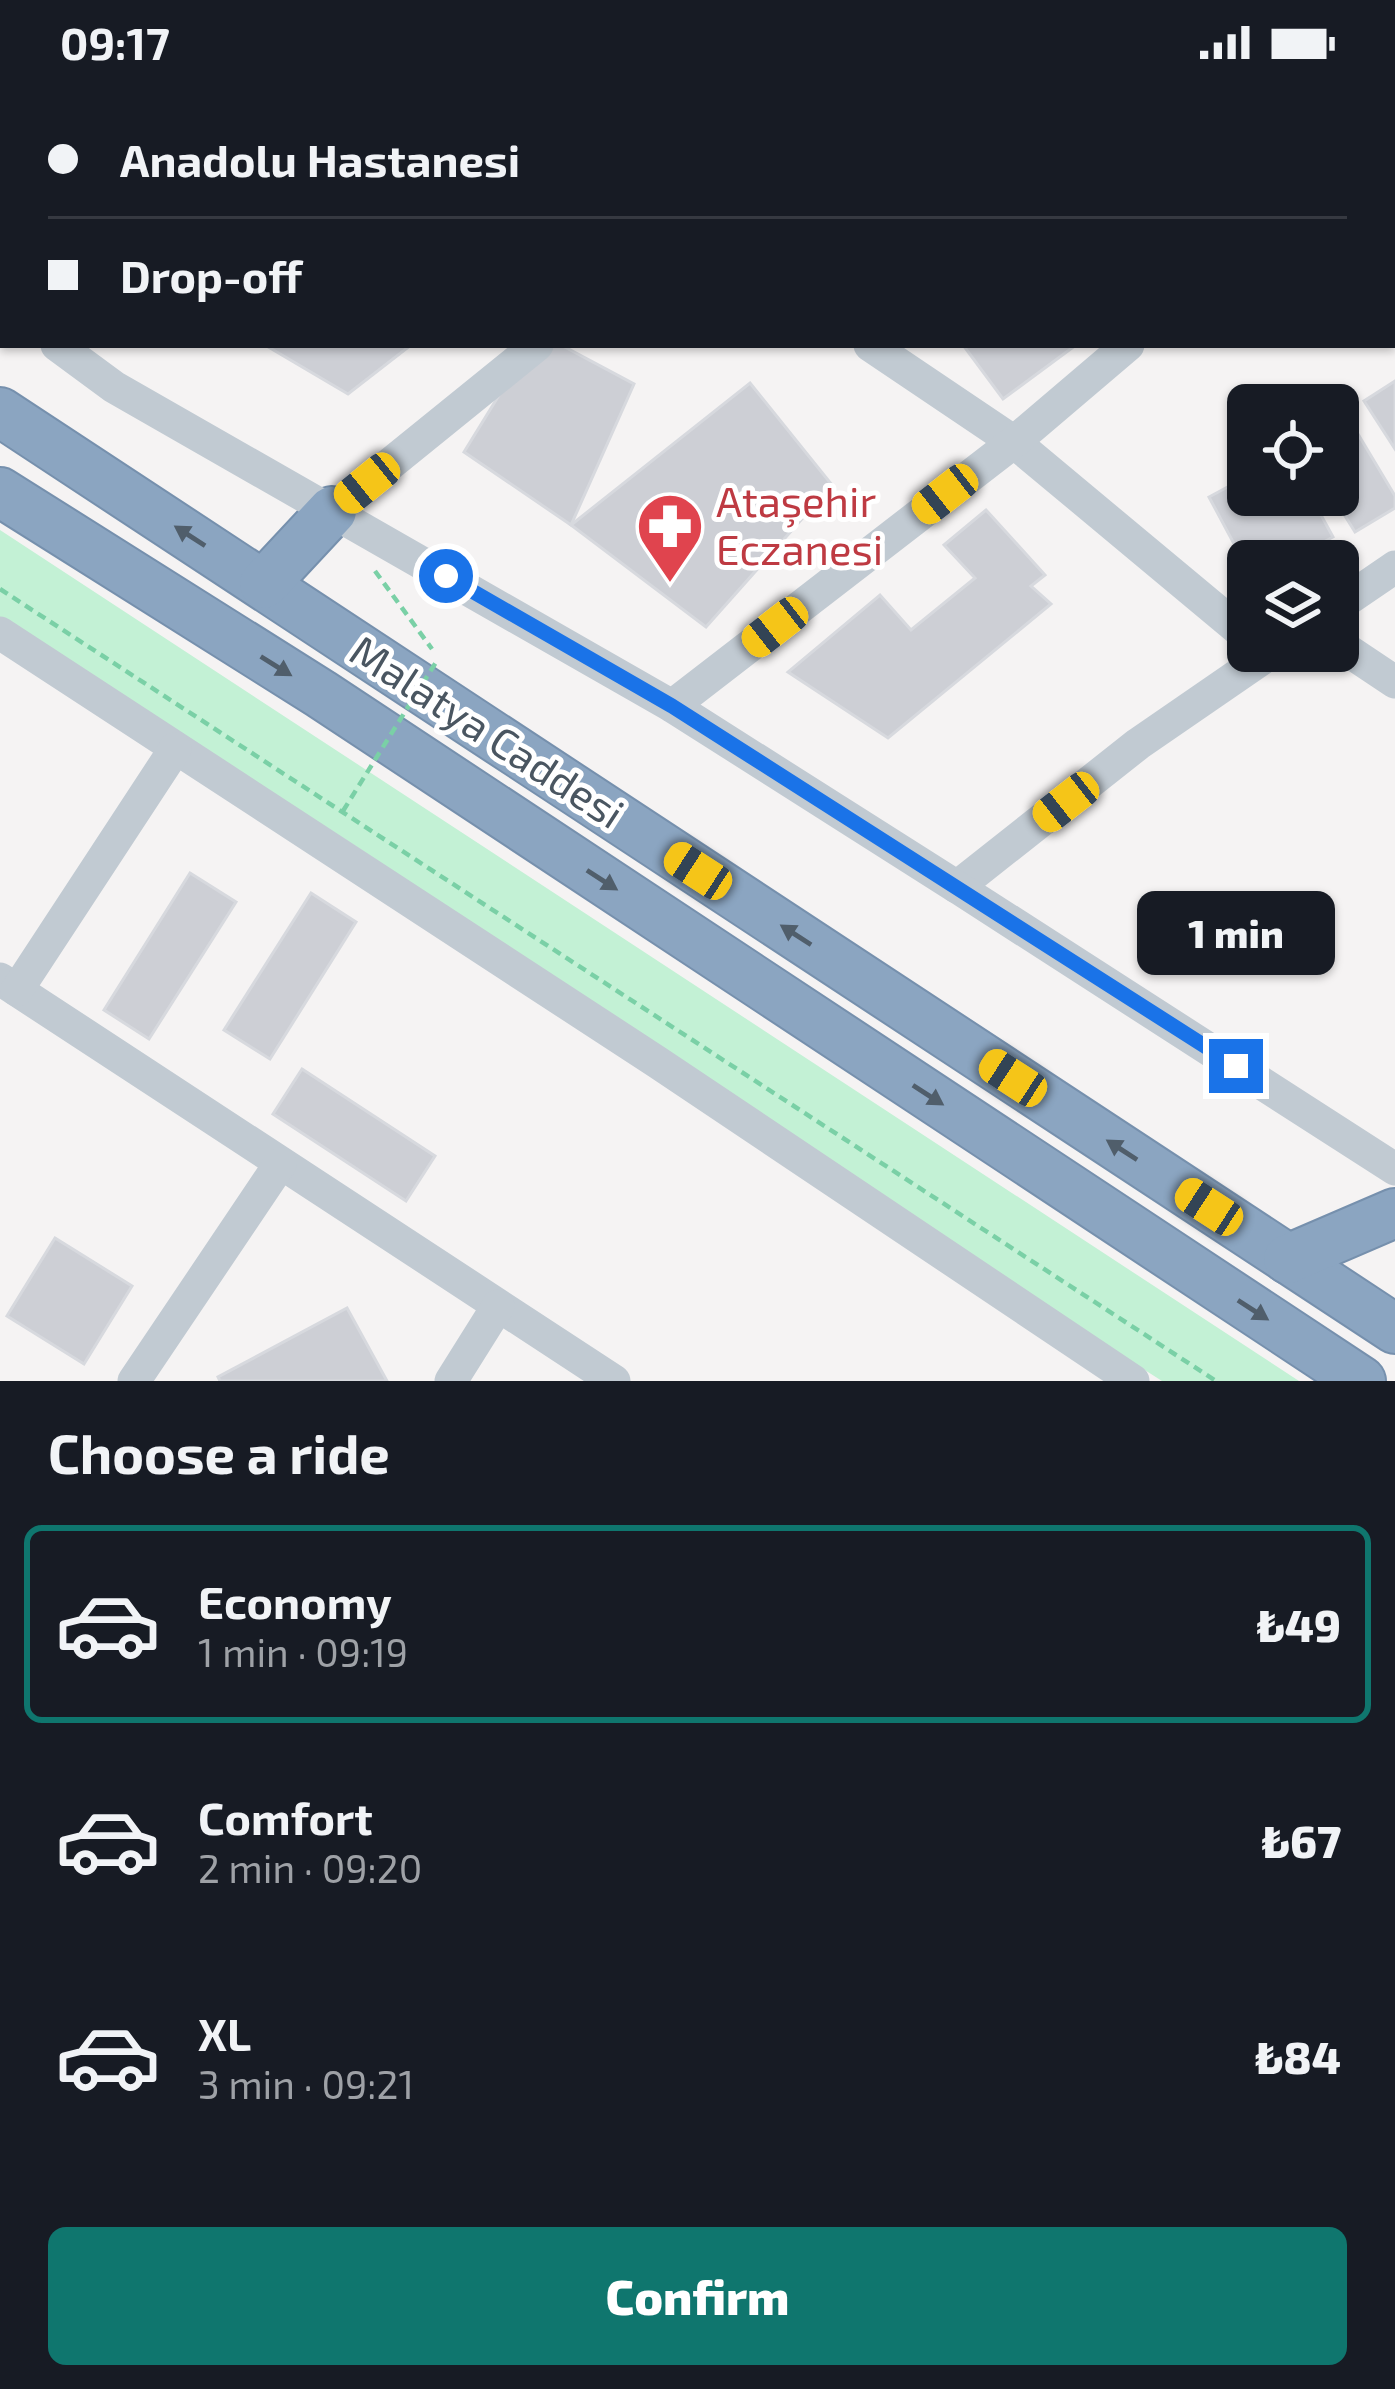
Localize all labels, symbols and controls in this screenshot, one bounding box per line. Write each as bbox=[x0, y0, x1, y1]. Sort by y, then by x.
text: 09:17 bbox=[60, 15, 170, 69]
text: Anadolu Hastanesi bbox=[120, 132, 520, 186]
text: Drop-off bbox=[120, 248, 302, 302]
map controls bbox=[1227, 384, 1359, 672]
button: locate bbox=[1227, 384, 1359, 516]
car bbox=[328, 446, 406, 520]
car bbox=[906, 458, 984, 530]
place label: Ataşehir Eczanesi bbox=[716, 475, 883, 573]
pharmacy icon: Ataşehir Eczanesi bbox=[635, 491, 705, 585]
one-way arrow bbox=[173, 525, 206, 547]
button: layers bbox=[1227, 540, 1359, 672]
route start bbox=[419, 549, 473, 603]
car bbox=[736, 591, 814, 663]
street label: Malatya Caddesi bbox=[342, 623, 634, 837]
one-way arrow bbox=[260, 654, 293, 676]
car bbox=[1027, 766, 1105, 838]
car bbox=[658, 836, 738, 906]
one-way arrow bbox=[586, 869, 619, 891]
callout: 1 min bbox=[1137, 892, 1335, 976]
text: 1 min bbox=[1188, 909, 1284, 956]
one-way arrow bbox=[779, 925, 812, 947]
route end bbox=[1209, 1039, 1263, 1093]
car bbox=[973, 1043, 1053, 1113]
one-way arrow bbox=[911, 1084, 944, 1106]
one-way arrow bbox=[1105, 1139, 1138, 1161]
car bbox=[1169, 1172, 1249, 1242]
one-way arrow bbox=[1237, 1299, 1270, 1321]
text: Choose a ride bbox=[48, 1420, 390, 1485]
icon: car bbox=[54, 1570, 162, 1678]
text: Economy bbox=[198, 1574, 392, 1628]
text: ₺49 bbox=[1257, 1597, 1341, 1651]
text: 1 min · 09:19 bbox=[198, 1628, 408, 1675]
icon: car bbox=[54, 1786, 162, 1894]
text: Comfort bbox=[198, 1790, 373, 1844]
text: ₺67 bbox=[1262, 1813, 1341, 1867]
text: 2 min · 09:20 bbox=[198, 1844, 422, 1891]
icon: car bbox=[54, 2002, 162, 2110]
text: XL bbox=[198, 2006, 251, 2060]
text: ₺84 bbox=[1255, 2029, 1341, 2083]
text: 3 min · 09:21 bbox=[198, 2060, 414, 2107]
button: Confirm bbox=[48, 2227, 1347, 2365]

